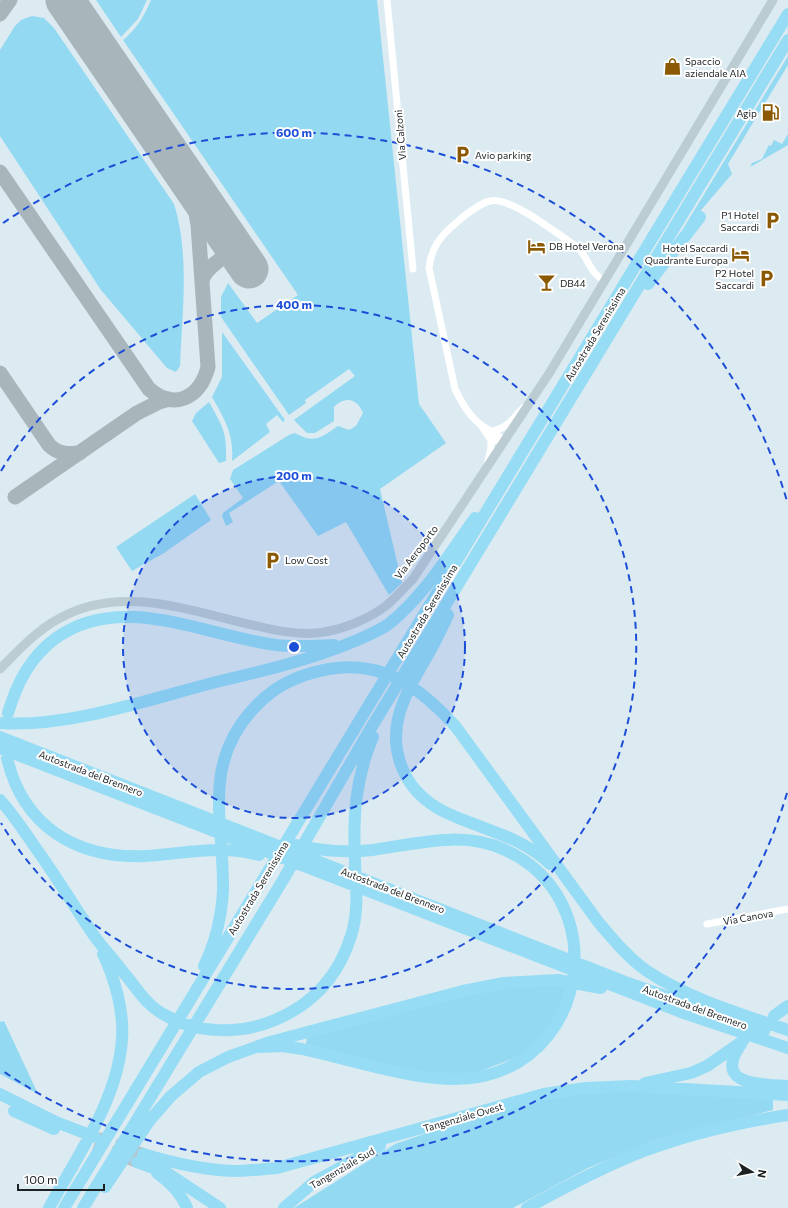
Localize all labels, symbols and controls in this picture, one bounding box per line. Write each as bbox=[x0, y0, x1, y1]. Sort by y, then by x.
place label: Spaccio aziendale AIA bbox=[685, 55, 746, 79]
shop icon: Spaccio aziendale AIA bbox=[662, 57, 682, 77]
fuel station icon: Agip bbox=[760, 103, 780, 123]
place label: Agip bbox=[736, 107, 757, 119]
street label: Via Calzoni bbox=[392, 109, 408, 161]
text: 600 m bbox=[276, 125, 312, 139]
parking icon: Avio parking bbox=[452, 145, 472, 165]
place label: Avio parking bbox=[475, 149, 532, 161]
place label: P1 Hotel Saccardi bbox=[721, 209, 759, 233]
parking icon: P1 Hotel Saccardi bbox=[762, 211, 782, 231]
hotel icon: DB Hotel Verona bbox=[526, 236, 546, 256]
place label: DB Hotel Verona bbox=[549, 240, 624, 252]
place label: Hotel Saccardi Quadrante Europa bbox=[645, 242, 728, 266]
hotel icon: Hotel Saccardi Quadrante Europa bbox=[731, 244, 751, 264]
place label: P2 Hotel Saccardi bbox=[715, 267, 754, 291]
parking icon: P2 Hotel Saccardi bbox=[757, 269, 777, 289]
bar icon: DB44 bbox=[537, 273, 557, 293]
place label: DB44 bbox=[560, 277, 586, 289]
street label: Autostrada Serenissima bbox=[562, 285, 628, 383]
text: 400 m bbox=[276, 297, 312, 311]
text: 200 m bbox=[276, 468, 312, 482]
street label: Via Aeroporto bbox=[392, 523, 440, 581]
parking icon: Low Cost bbox=[262, 550, 282, 570]
place label: Low Cost bbox=[285, 554, 328, 566]
street label: Autostrada Serenissima bbox=[394, 562, 460, 660]
centre of rings bbox=[287, 640, 301, 654]
street label: Autostrada del Brennero bbox=[37, 748, 145, 798]
street label: Autostrada Serenissima bbox=[225, 839, 291, 937]
street label: Autostrada del Brennero bbox=[339, 865, 447, 915]
street label: Via Canova bbox=[722, 907, 774, 927]
street label: Autostrada del Brennero bbox=[641, 982, 749, 1032]
street label: Tangenziale Ovest bbox=[422, 1100, 504, 1134]
street label: Tangenziale Sud bbox=[308, 1145, 377, 1191]
north arrow bbox=[732, 1152, 772, 1192]
scale bar bbox=[18, 1166, 104, 1192]
text: N bbox=[755, 1169, 769, 1179]
text: 100 m bbox=[24, 1172, 58, 1186]

